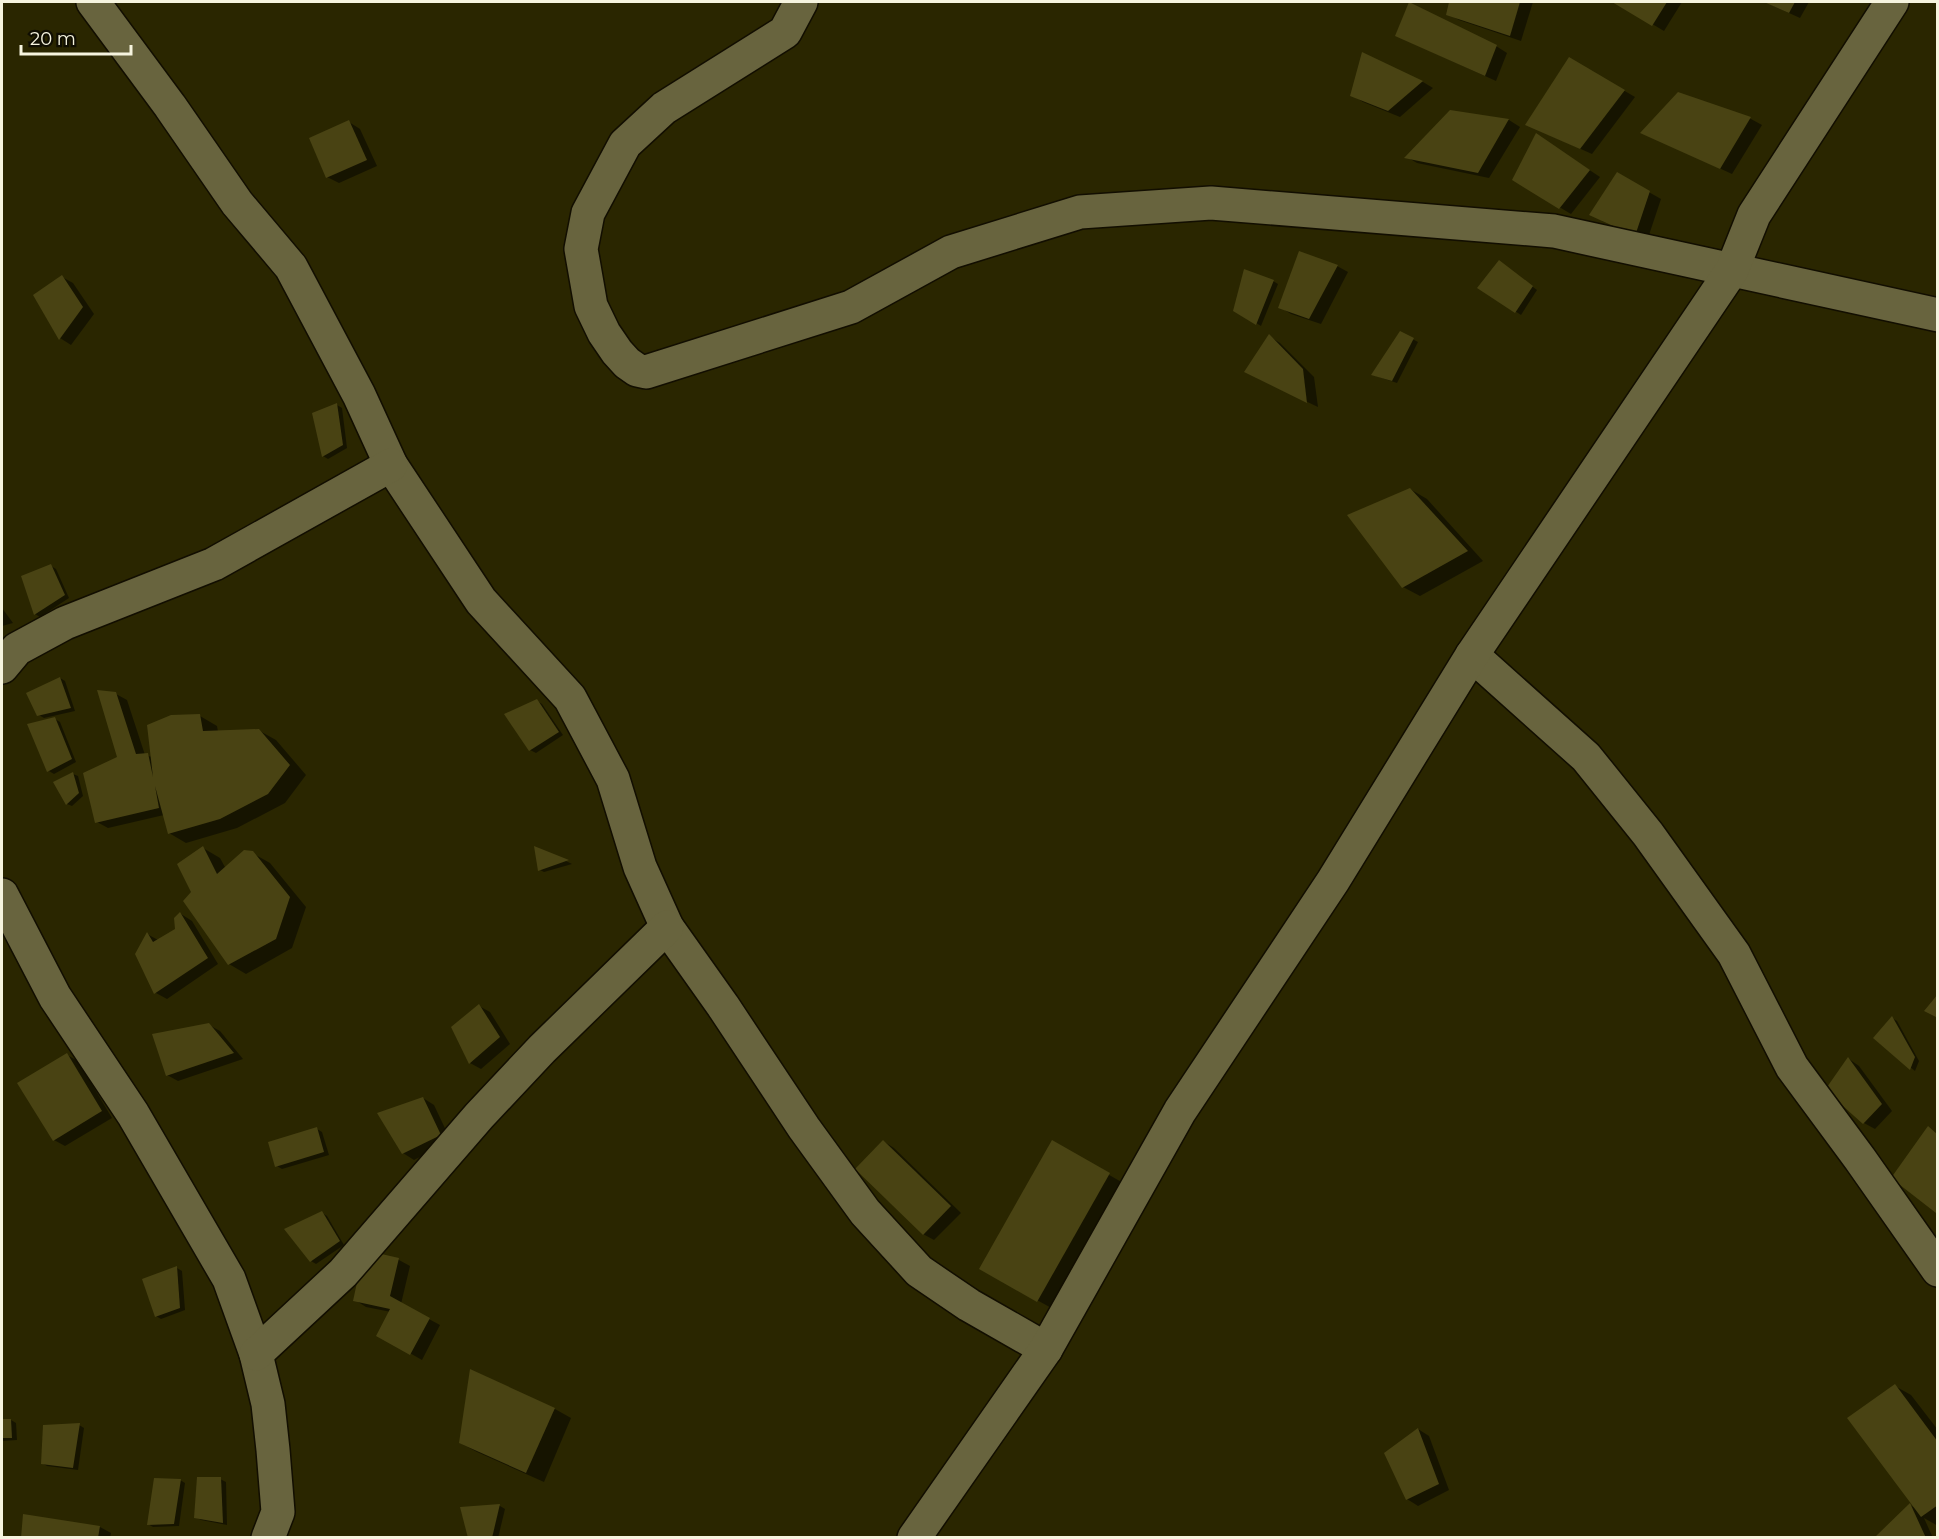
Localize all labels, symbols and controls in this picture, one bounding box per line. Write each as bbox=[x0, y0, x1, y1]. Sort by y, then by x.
scale bar bbox=[21, 18, 130, 56]
text: 20 m bbox=[30, 28, 76, 50]

